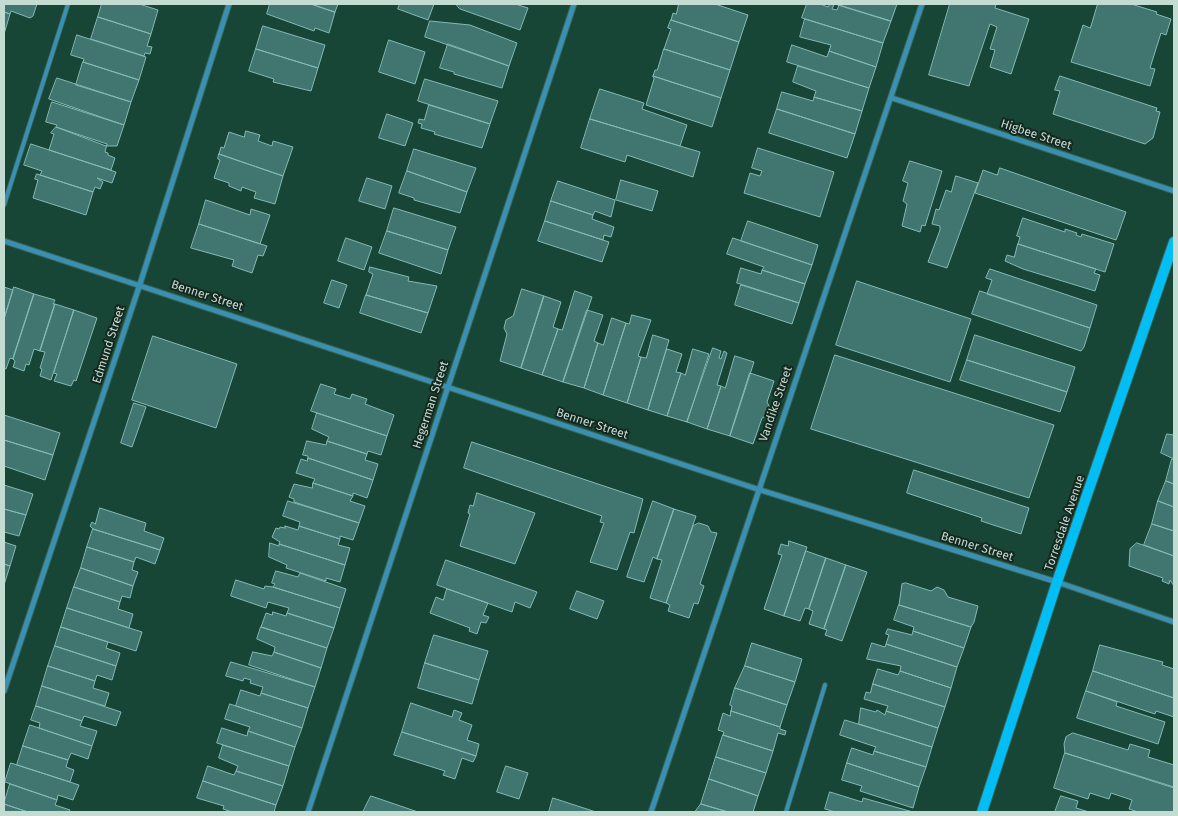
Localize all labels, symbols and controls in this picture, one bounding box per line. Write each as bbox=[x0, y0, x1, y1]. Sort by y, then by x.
street label: Higbee Street bbox=[999, 117, 1073, 153]
street label: Benner Street bbox=[169, 278, 245, 314]
street label: Edmund Street bbox=[90, 304, 128, 386]
street label: Hegerman Street bbox=[410, 359, 452, 451]
street label: Vandike Street bbox=[756, 364, 796, 444]
street label: Benner Street bbox=[554, 406, 630, 442]
street label: Torresdale Avenue bbox=[1042, 473, 1088, 573]
street label: Benner Street bbox=[939, 529, 1015, 565]

